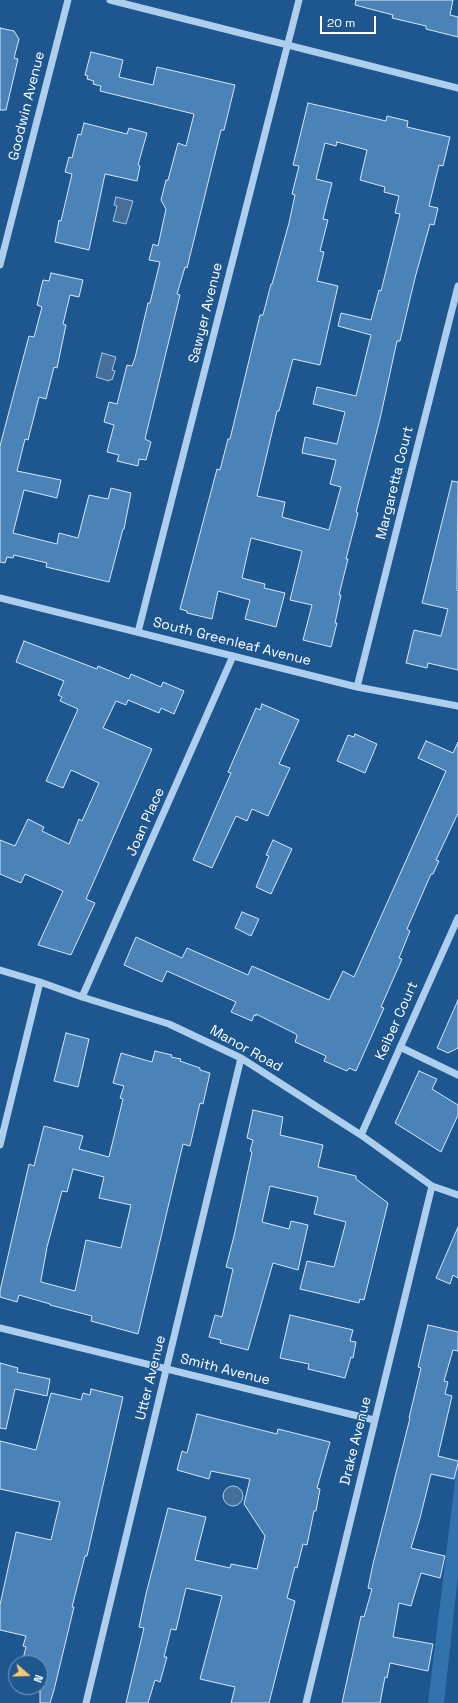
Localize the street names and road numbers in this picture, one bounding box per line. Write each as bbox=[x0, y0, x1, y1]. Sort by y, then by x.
street label: Goodwin Avenue bbox=[5, 50, 49, 162]
street label: Sawyer Avenue bbox=[185, 261, 227, 365]
street label: Margaretta Court bbox=[373, 425, 417, 541]
street label: South Greenleaf Avenue bbox=[151, 614, 313, 670]
street label: Joan Place bbox=[123, 785, 169, 859]
street label: Keiber Court bbox=[372, 979, 422, 1063]
street label: Manor Road bbox=[207, 1022, 285, 1076]
street label: Utter Avenue bbox=[132, 1334, 170, 1422]
street label: Smith Avenue bbox=[178, 1351, 272, 1389]
street label: Drake Avenue bbox=[337, 1395, 375, 1487]

